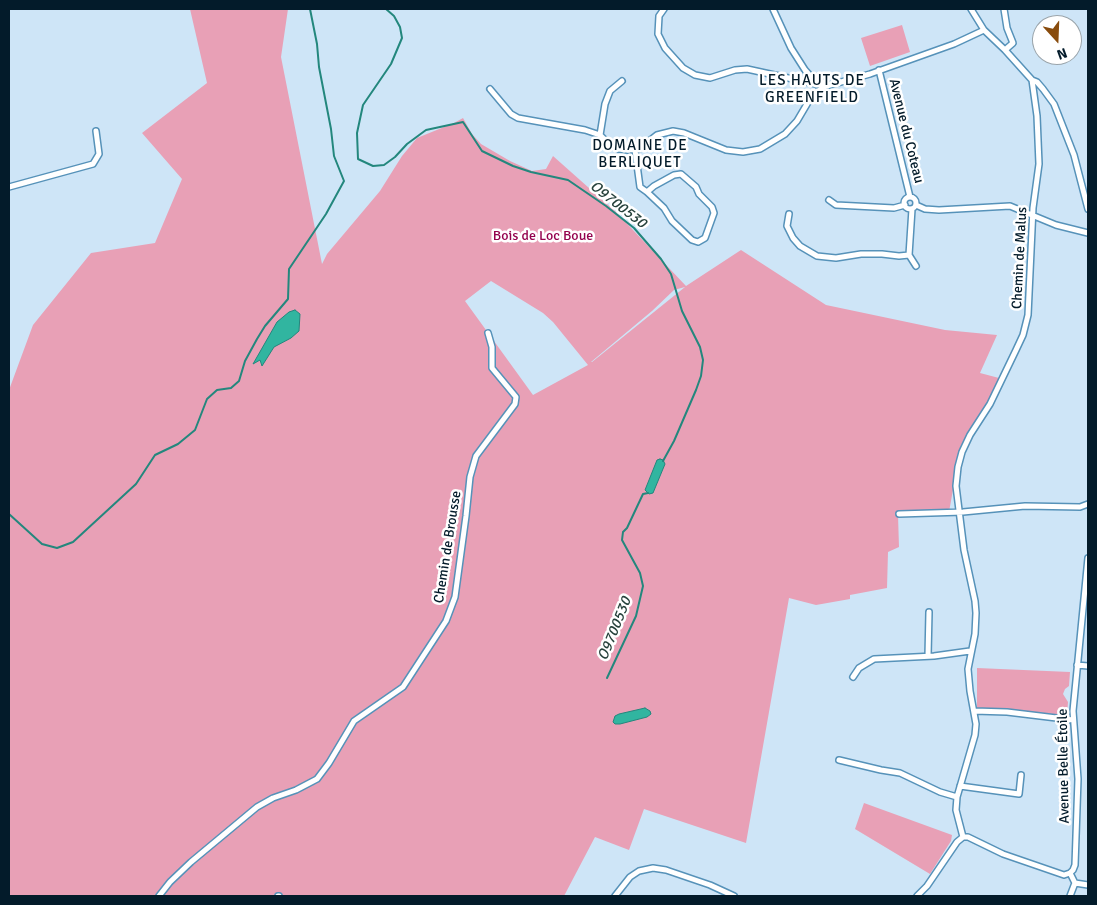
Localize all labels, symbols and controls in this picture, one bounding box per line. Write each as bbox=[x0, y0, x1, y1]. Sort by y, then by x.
north arrow bbox=[1032, 15, 1082, 65]
text: N bbox=[1054, 44, 1069, 63]
district label: LES HAUTS DE GREENFIELD bbox=[757, 72, 867, 107]
street label: Avenue du Coteau bbox=[885, 77, 927, 185]
district label: DOMAINE DE BERLIQUET bbox=[591, 137, 689, 172]
water label: O9700530 bbox=[586, 177, 650, 233]
street label: Chemin de Malus bbox=[1009, 206, 1031, 310]
park label: Bois de Loc Boue bbox=[493, 228, 593, 244]
street label: Chemin de Brousse bbox=[431, 490, 465, 604]
water label: O9700530 bbox=[594, 595, 636, 663]
street label: Avenue Belle Étoile bbox=[1055, 708, 1073, 824]

